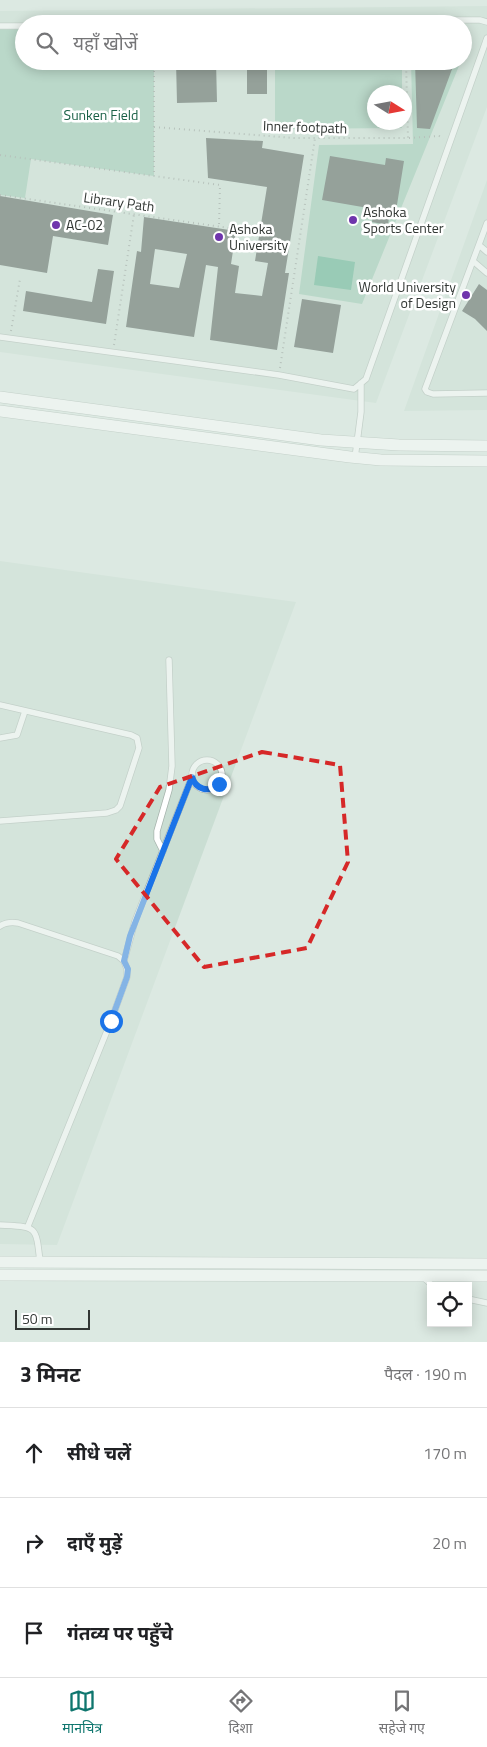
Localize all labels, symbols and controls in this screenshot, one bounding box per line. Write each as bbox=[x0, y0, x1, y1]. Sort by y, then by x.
search box bbox=[15, 15, 472, 70]
text: यहाँ खोजें bbox=[73, 28, 138, 57]
icon: search bbox=[33, 29, 61, 57]
north arrow bbox=[367, 85, 412, 130]
park label: Sunken Field bbox=[64, 104, 138, 125]
street label: Inner footpath bbox=[262, 115, 348, 138]
street label: Library Path bbox=[82, 186, 156, 217]
place label: Ashoka Sports Center bbox=[363, 201, 444, 238]
place label: AC-02 bbox=[66, 214, 103, 235]
marker: Ashoka Sports Center bbox=[347, 214, 359, 226]
place label: Ashoka University bbox=[229, 218, 289, 255]
marker: AC-02 bbox=[50, 219, 62, 231]
marker: Ashoka University bbox=[213, 231, 225, 243]
place label: World University of Design bbox=[359, 276, 456, 313]
marker: World University of Design bbox=[460, 289, 472, 301]
route end bbox=[208, 773, 231, 796]
route start bbox=[100, 1010, 123, 1033]
map controls bbox=[427, 1282, 472, 1327]
button: locate bbox=[427, 1282, 472, 1327]
scale bar bbox=[15, 1307, 90, 1330]
text: 50 m bbox=[22, 1308, 52, 1329]
text: 3 मिनट bbox=[20, 1358, 80, 1390]
text: पैदल · 190 m bbox=[384, 1362, 467, 1386]
text: सीधे चलें bbox=[67, 1438, 131, 1467]
icon: ahead bbox=[20, 1439, 48, 1467]
text: 170 m bbox=[423, 1441, 467, 1465]
text: दाएँ मुड़ें bbox=[67, 1528, 122, 1557]
icon: right bbox=[20, 1529, 48, 1557]
text: 20 m bbox=[432, 1531, 467, 1555]
text: गंतव्य पर पहुँचे bbox=[67, 1618, 173, 1647]
icon: arrive bbox=[20, 1619, 48, 1647]
tab: मानचित्र bbox=[62, 1687, 102, 1739]
tab: दिशा bbox=[227, 1687, 255, 1739]
tab: सहेजे गए bbox=[379, 1687, 425, 1739]

